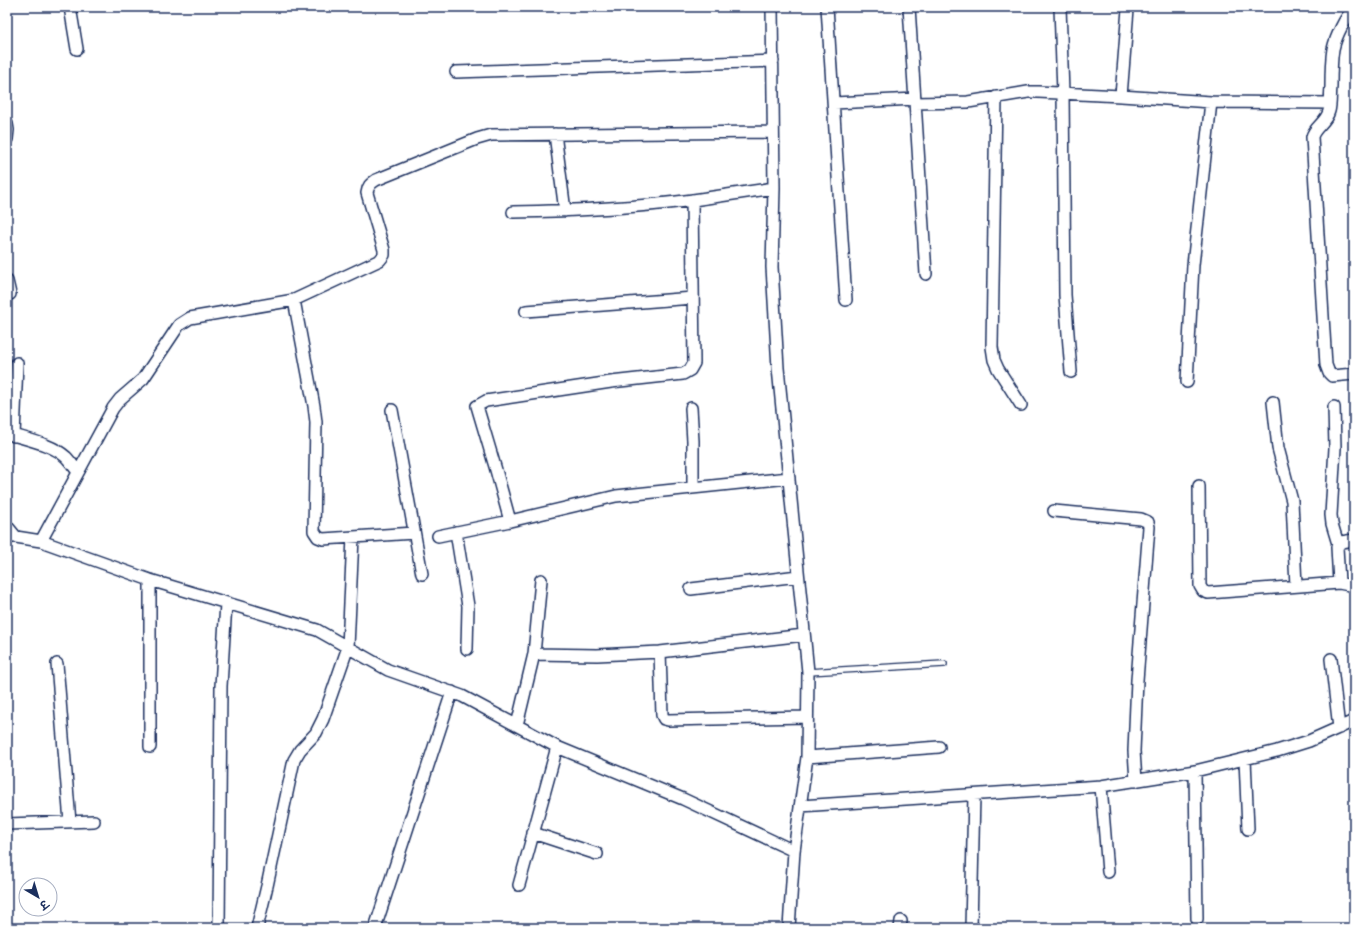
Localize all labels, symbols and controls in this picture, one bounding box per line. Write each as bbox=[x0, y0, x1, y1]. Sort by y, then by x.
north arrow bbox=[18, 877, 58, 917]
text: उ bbox=[35, 896, 52, 914]

